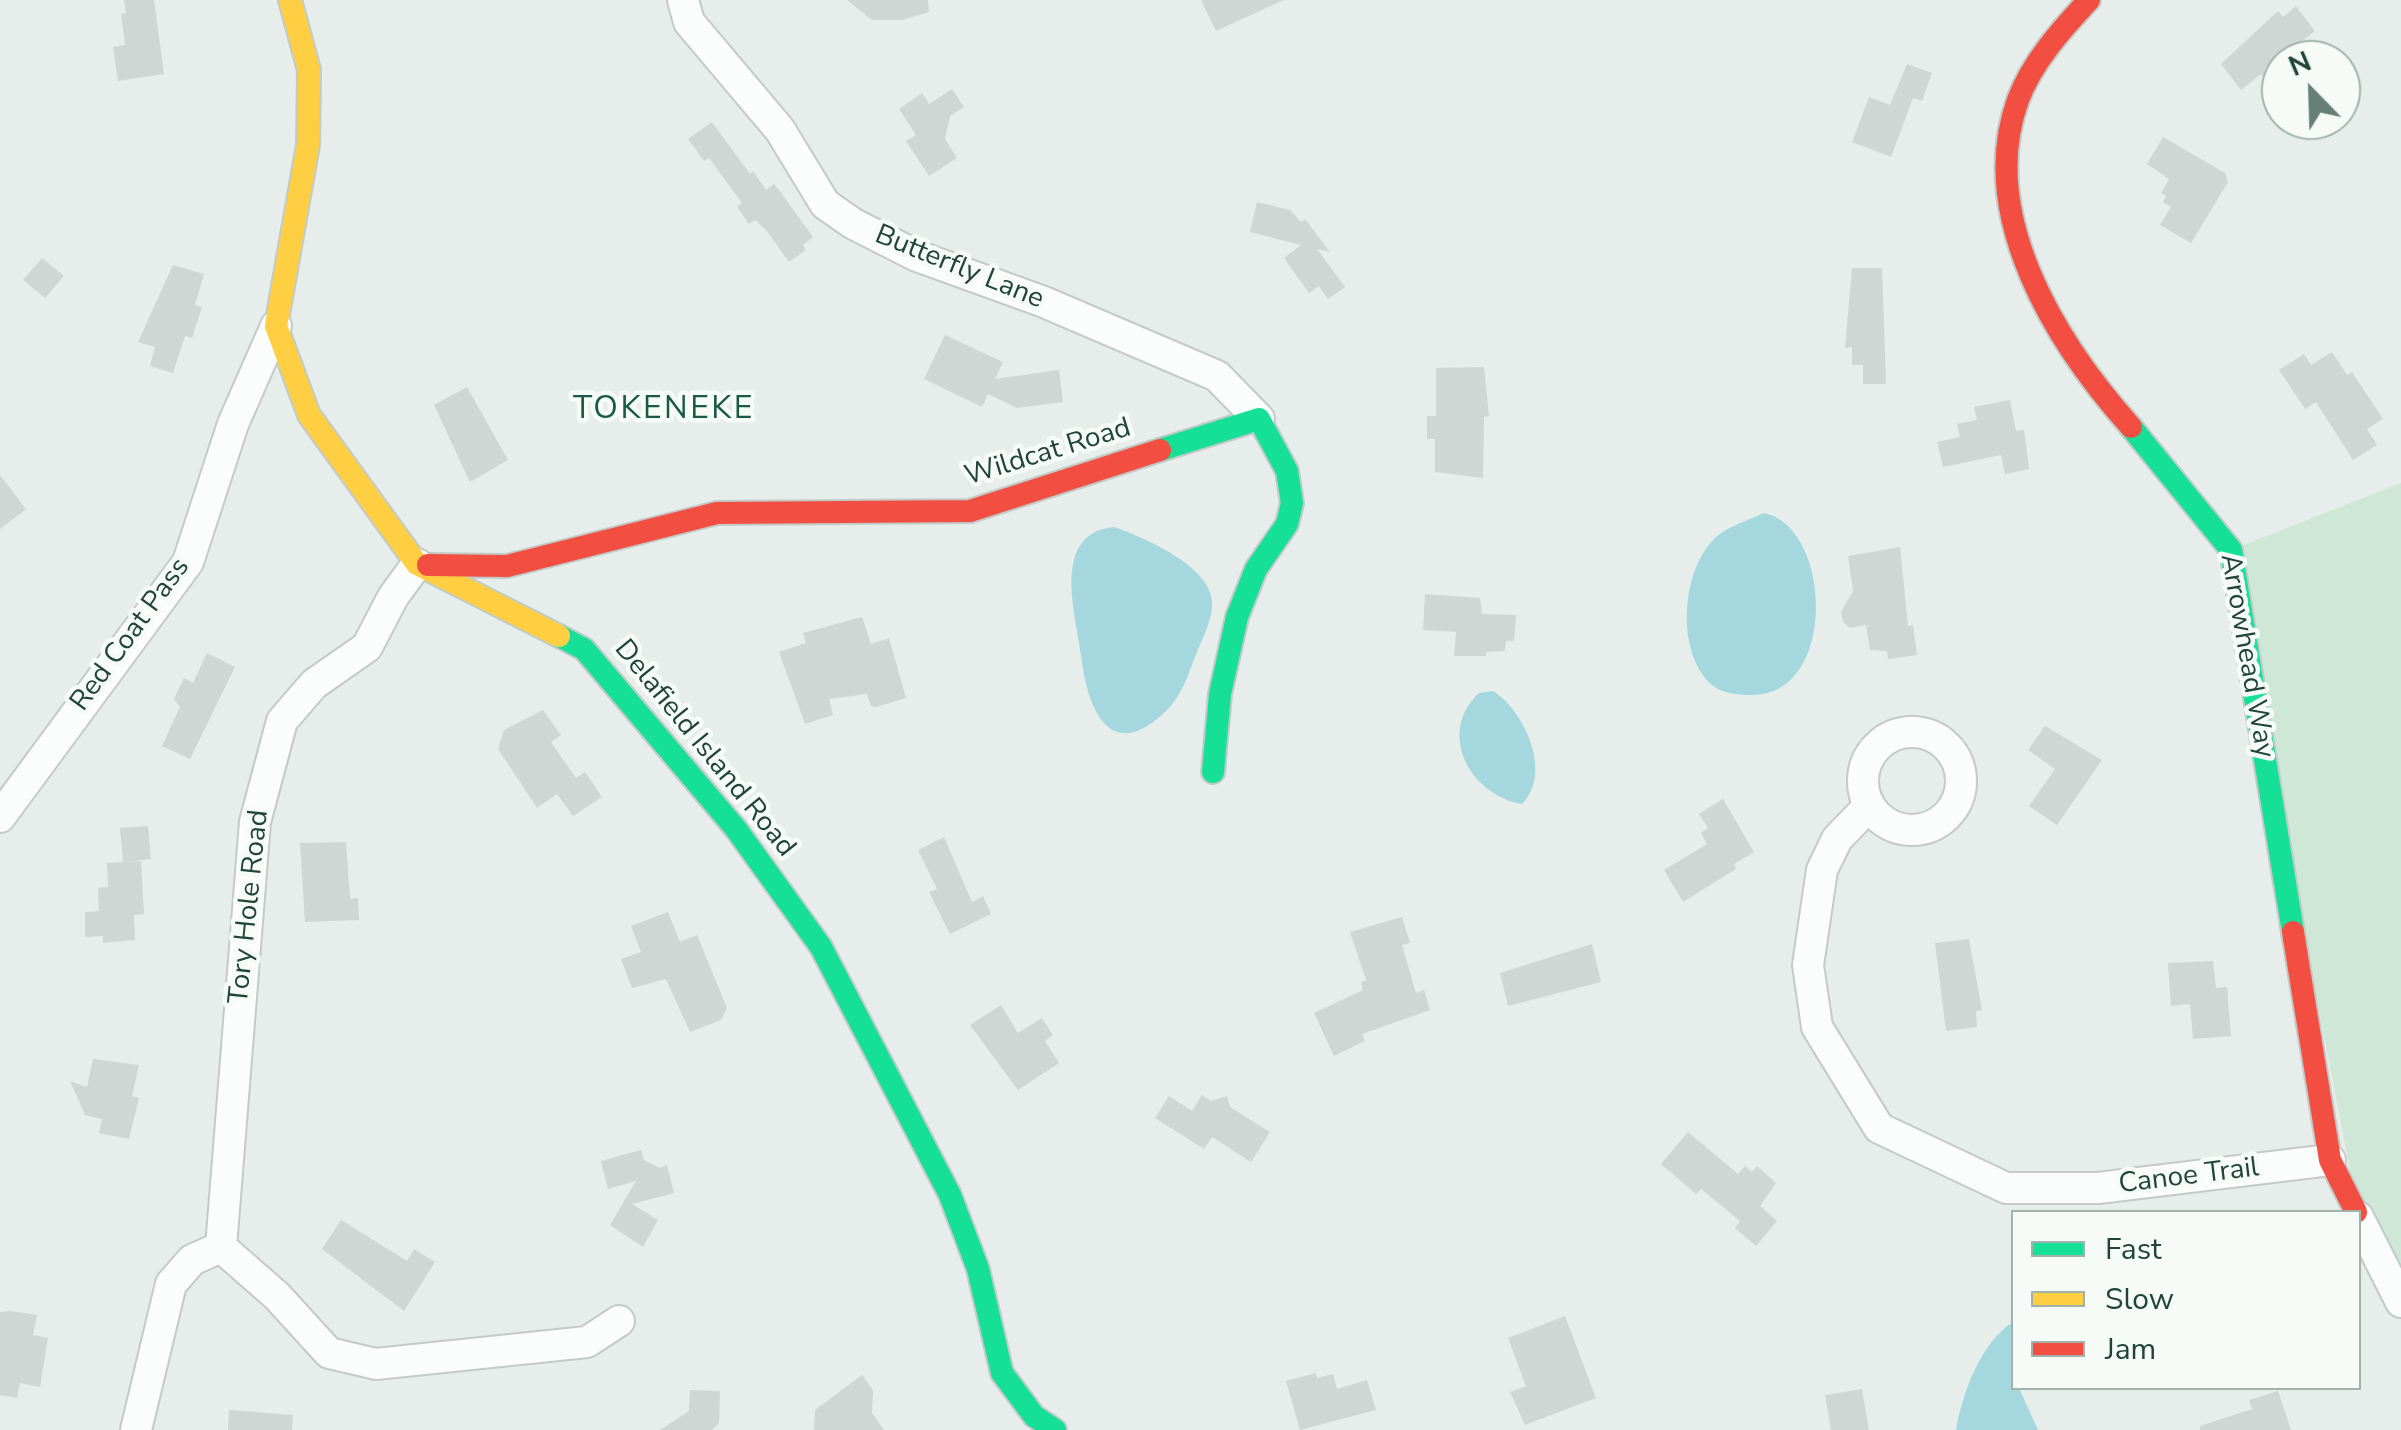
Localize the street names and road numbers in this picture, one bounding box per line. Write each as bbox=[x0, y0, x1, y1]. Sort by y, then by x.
street label: Butterfly Lane bbox=[870, 219, 1048, 317]
street label: Wildcat Road bbox=[961, 412, 1135, 494]
street label: Arrowhead Way bbox=[2212, 551, 2280, 761]
street label: Red Coat Pass bbox=[64, 552, 198, 718]
street label: Delafield Island Road bbox=[606, 634, 802, 864]
street label: Tory Hole Road bbox=[223, 808, 277, 1006]
street label: Canoe Trail bbox=[2117, 1152, 2261, 1202]

